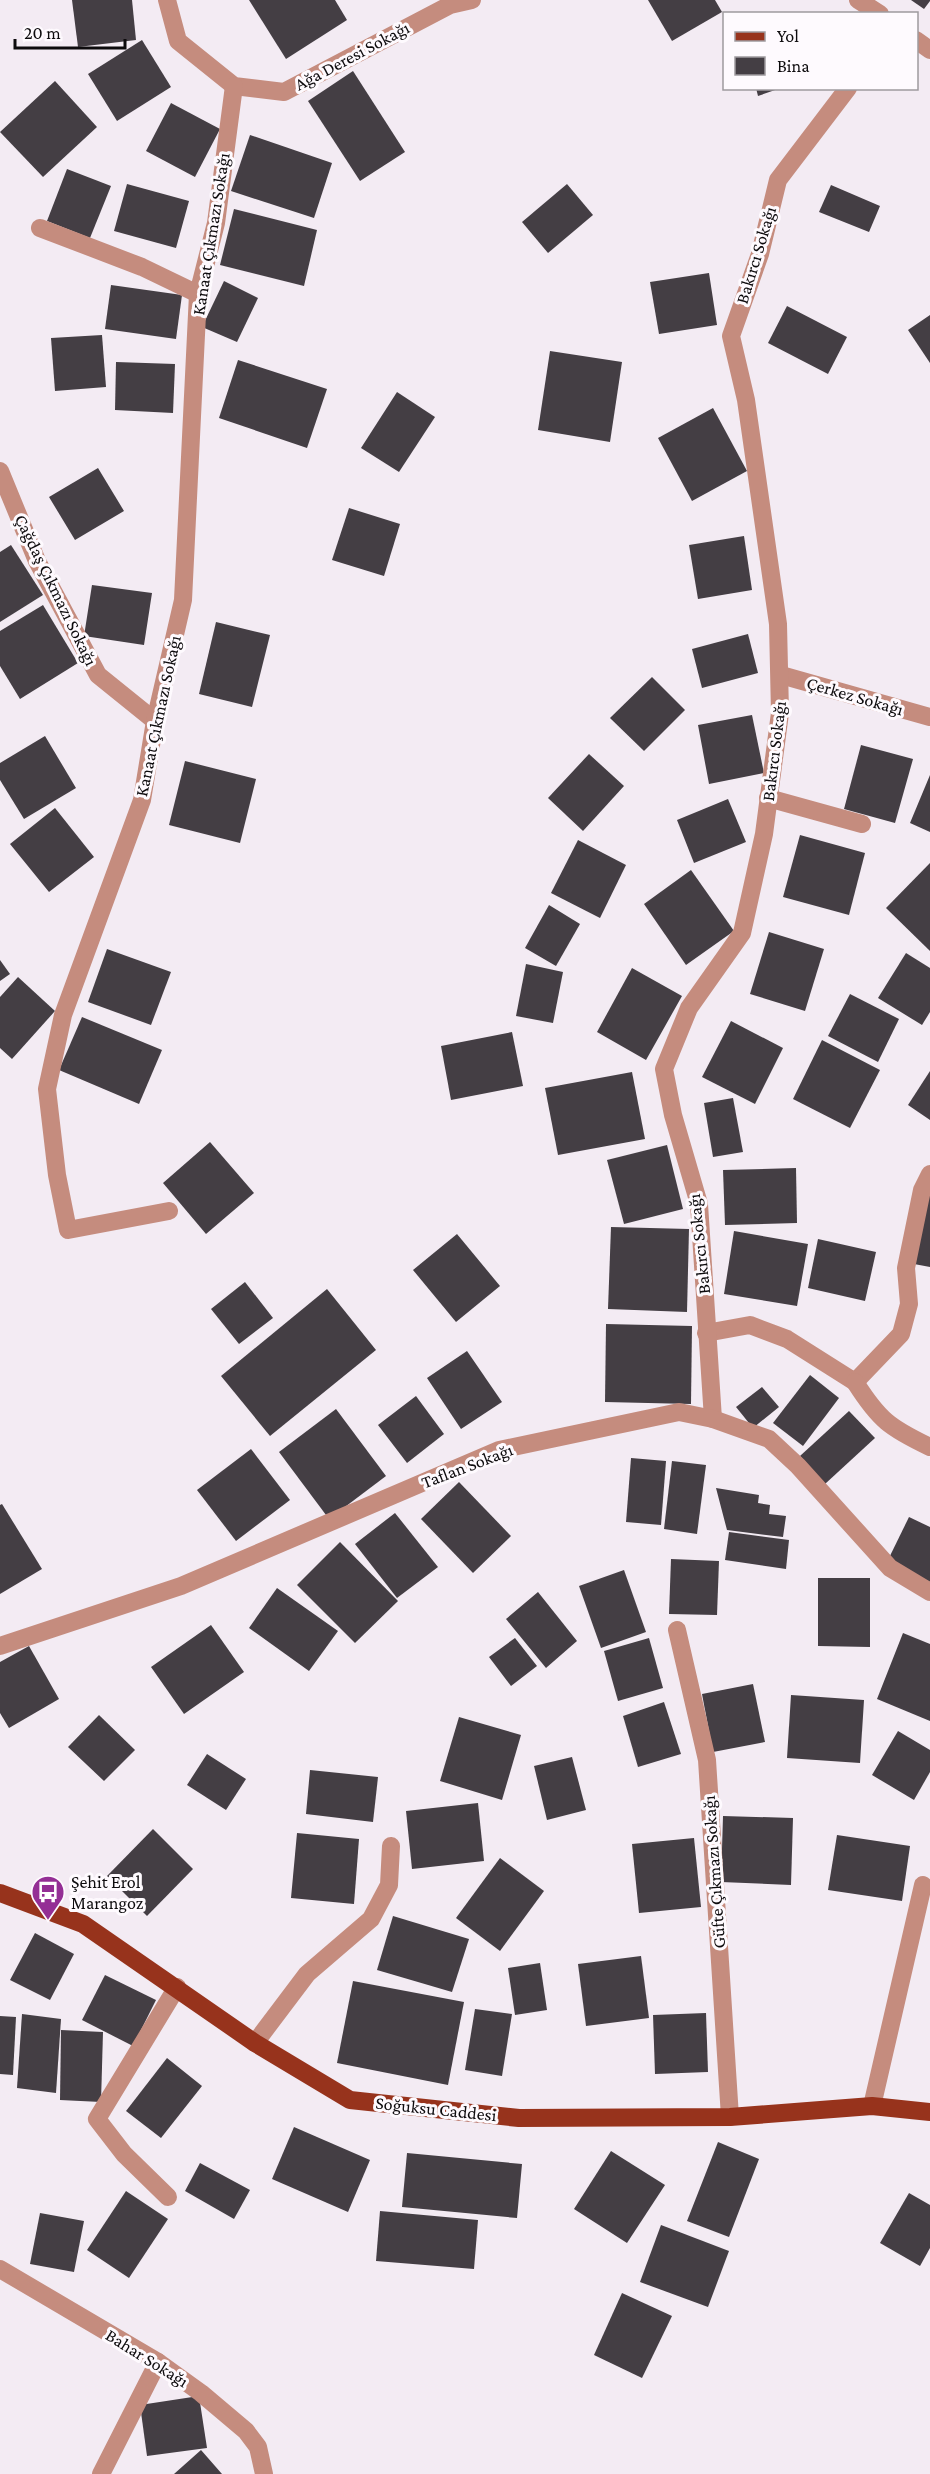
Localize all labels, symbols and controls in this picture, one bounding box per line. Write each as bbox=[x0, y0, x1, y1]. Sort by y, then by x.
scale bar bbox=[15, 12, 124, 50]
legend bbox=[723, 12, 918, 90]
street label: Ağa Deresi Sokağı bbox=[291, 17, 413, 95]
text: 20 m bbox=[24, 23, 61, 43]
text: Yol bbox=[777, 26, 799, 46]
text: Bina bbox=[777, 56, 810, 76]
street label: Kanaat Çıkmazı Sokağı bbox=[188, 151, 234, 317]
street label: Bakırcı Sokağı bbox=[732, 204, 780, 306]
street label: Çağdaş Çıkmazı Sokağı bbox=[11, 511, 101, 669]
street label: Kanaat Çıkmazı Sokağı bbox=[131, 633, 185, 798]
street label: Çerkez Sokağı bbox=[804, 673, 906, 719]
street label: Bakırcı Sokağı bbox=[758, 700, 790, 802]
street label: Bakırcı Sokağı bbox=[684, 1193, 714, 1295]
street label: Taflan Sokağı bbox=[418, 1439, 516, 1493]
street label: Güfte Çıkmazı Sokağı bbox=[699, 1794, 729, 1949]
place label: Şehit Erol Marangoz bbox=[71, 1872, 144, 1913]
bus stop icon: Şehit Erol Marangoz bbox=[30, 1874, 66, 1921]
street label: Soğuksu Caddesi bbox=[374, 2093, 498, 2125]
street label: Bahar Sokağı bbox=[102, 2325, 192, 2391]

